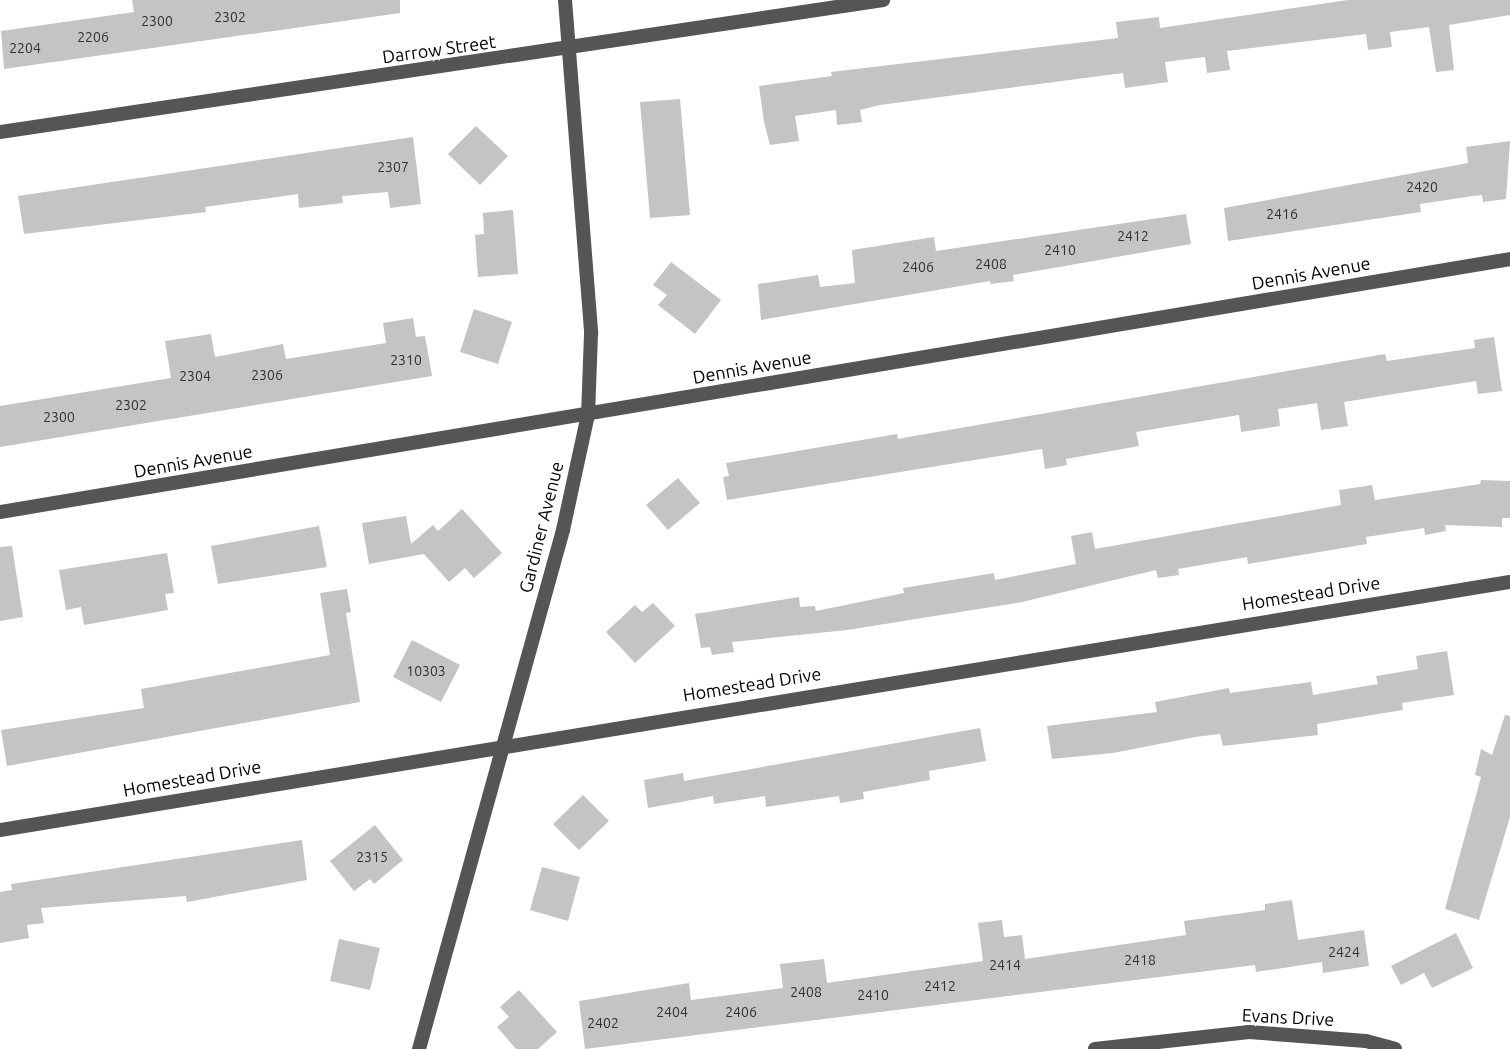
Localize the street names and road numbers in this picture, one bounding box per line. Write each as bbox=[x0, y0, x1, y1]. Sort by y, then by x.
street label: Darrow Street bbox=[381, 30, 497, 68]
street label: Dennis Avenue bbox=[1250, 252, 1372, 294]
street label: Dennis Avenue bbox=[691, 346, 813, 388]
street label: Dennis Avenue bbox=[132, 440, 254, 482]
street label: Gardiner Avenue bbox=[514, 459, 568, 595]
street label: Homestead Drive bbox=[1240, 571, 1382, 615]
street label: Homestead Drive bbox=[681, 662, 823, 706]
street label: Homestead Drive bbox=[121, 755, 263, 801]
street label: Evans Drive bbox=[1241, 1004, 1335, 1030]

